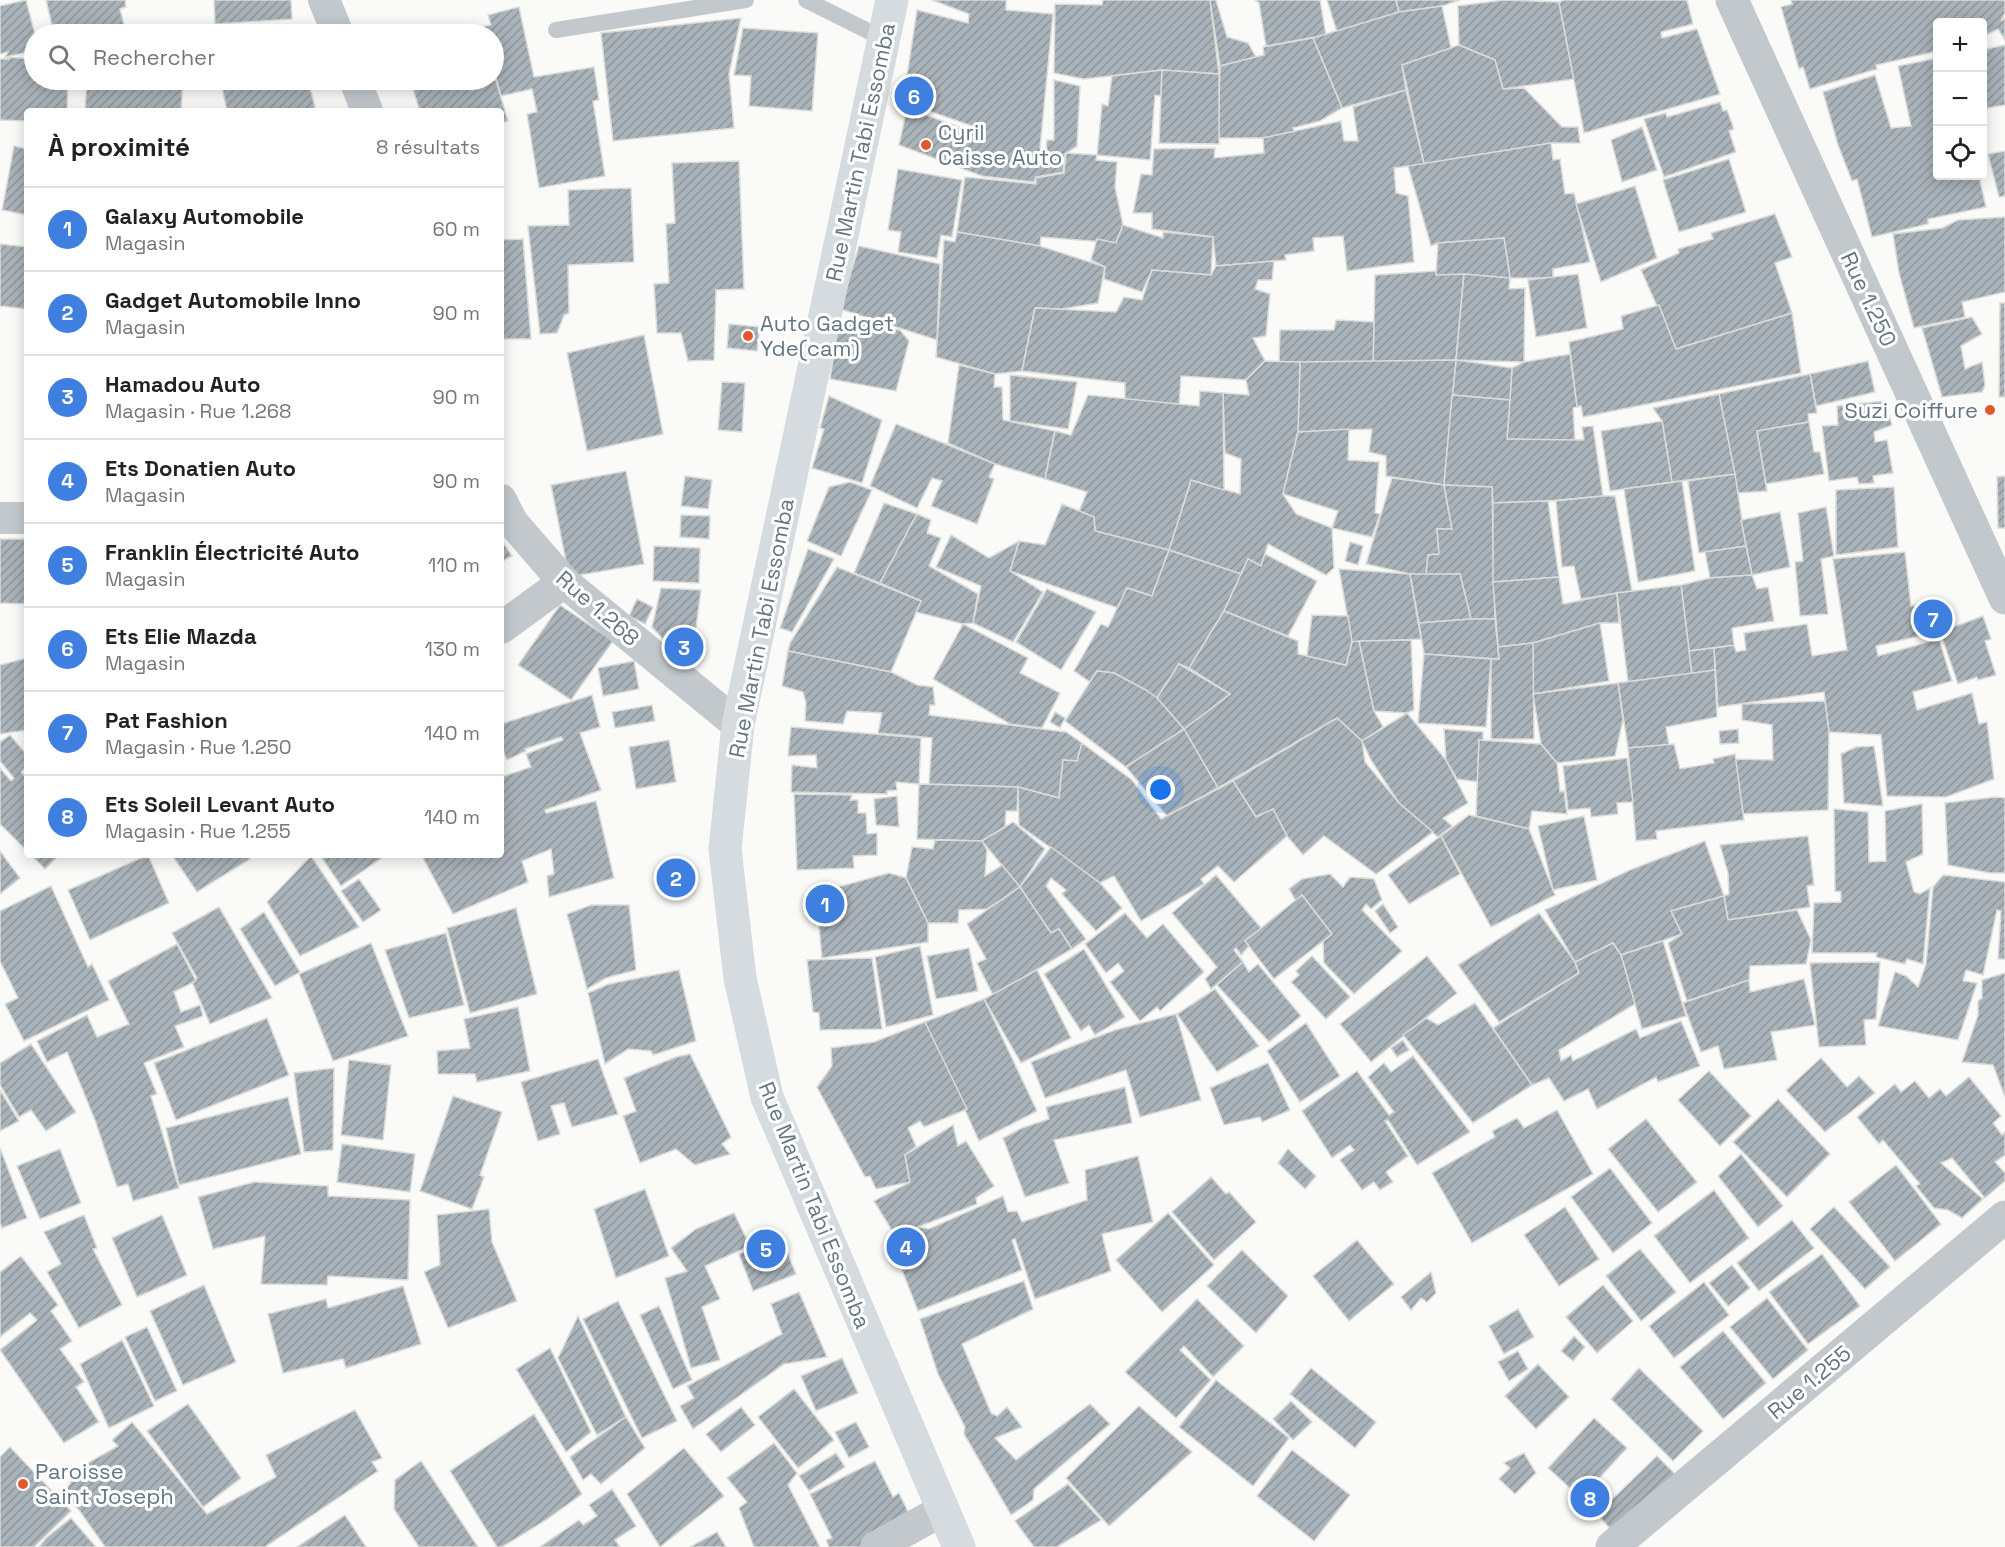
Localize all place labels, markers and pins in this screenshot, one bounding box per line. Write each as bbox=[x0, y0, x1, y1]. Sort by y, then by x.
pin: 6 bbox=[894, 74, 934, 118]
place label: Cyril Caisse Auto bbox=[938, 118, 1062, 171]
marker: Cyril Caisse Auto bbox=[919, 138, 933, 152]
place label: Auto Gadget Yde(cam) bbox=[760, 309, 894, 362]
marker: Auto Gadget Yde(cam) bbox=[741, 329, 755, 343]
place label: Suzi Coiffure bbox=[1844, 396, 1978, 424]
marker: Suzi Coiffure bbox=[1983, 403, 1997, 417]
pin: 7 bbox=[1914, 596, 1952, 642]
pin: 3 bbox=[664, 624, 704, 670]
pin: 2 bbox=[656, 856, 696, 900]
pin: 1 bbox=[806, 882, 844, 926]
pin: 4 bbox=[886, 1224, 926, 1270]
pin: 5 bbox=[746, 1226, 786, 1272]
place label: Paroisse Saint Joseph bbox=[35, 1457, 174, 1510]
pin: 8 bbox=[1570, 1476, 1610, 1520]
marker: Paroisse Saint Joseph bbox=[16, 1477, 30, 1491]

